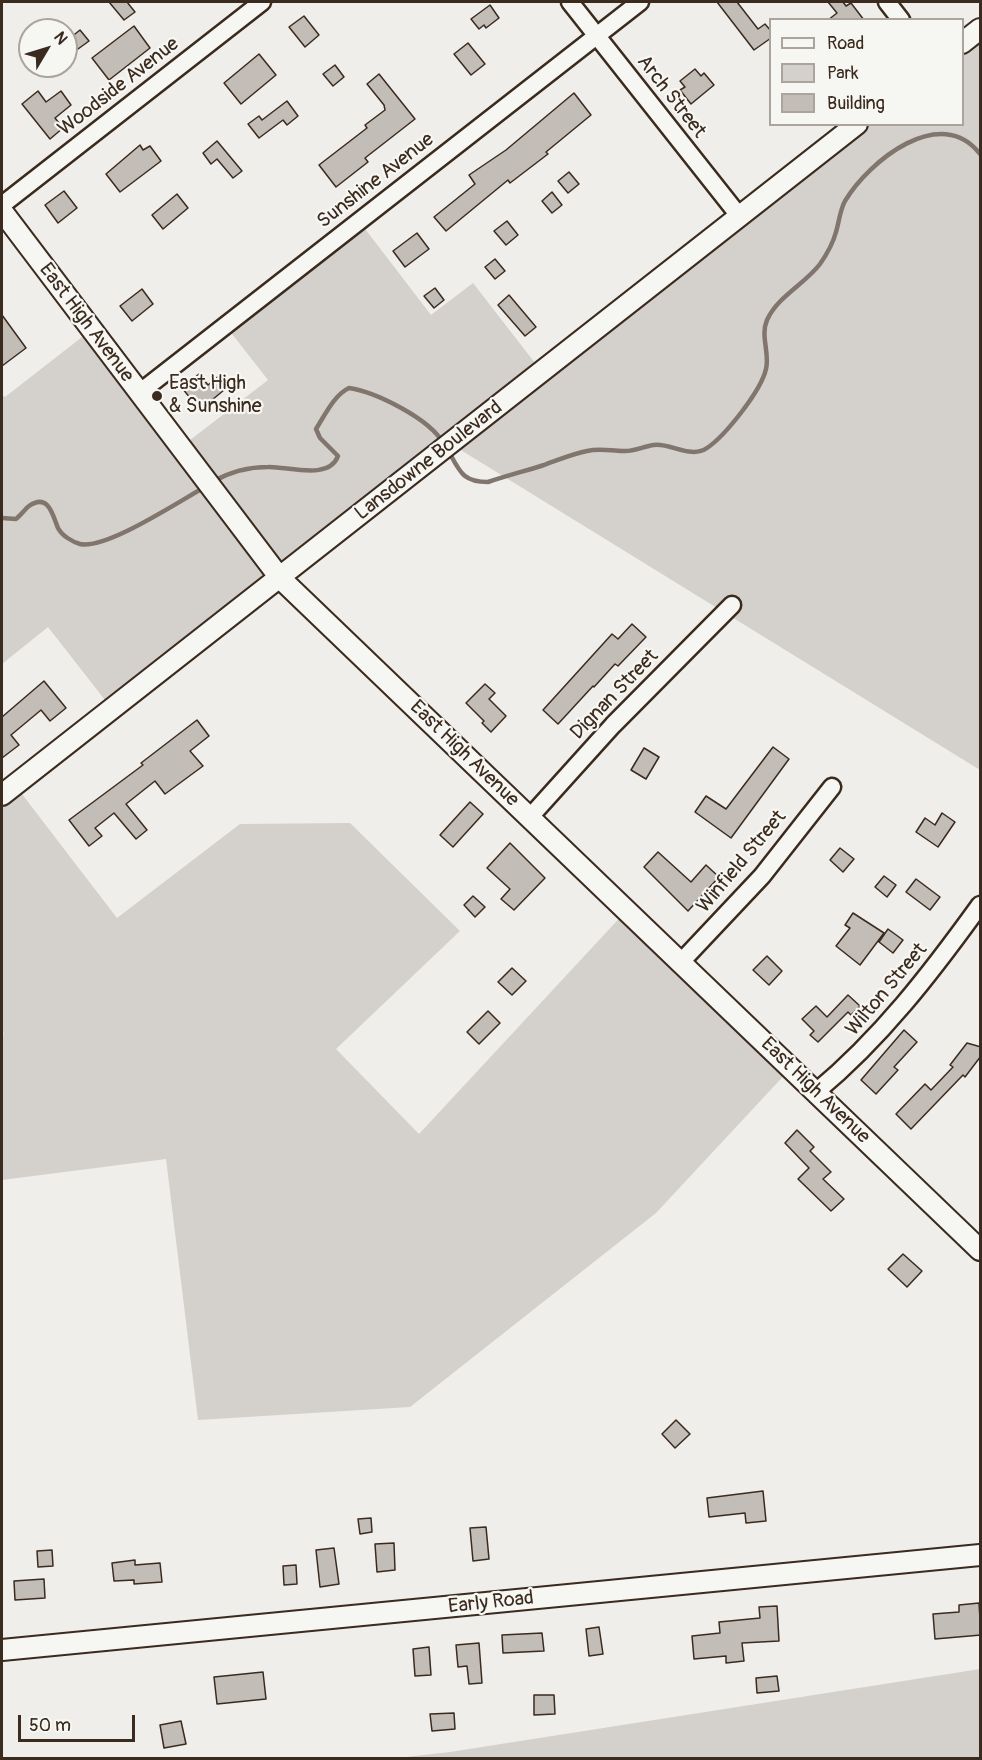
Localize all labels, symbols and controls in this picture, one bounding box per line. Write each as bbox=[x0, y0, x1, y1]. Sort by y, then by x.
north arrow bbox=[18, 18, 78, 78]
legend bbox=[769, 18, 964, 126]
text: N bbox=[49, 28, 72, 49]
street label: Woodside Avenue bbox=[54, 32, 184, 142]
text: Road bbox=[827, 32, 864, 55]
street label: Arch Street bbox=[631, 51, 711, 143]
text: Park bbox=[827, 62, 859, 85]
text: Building bbox=[827, 92, 885, 115]
street label: Sunshine Avenue bbox=[313, 128, 439, 234]
street label: East High Avenue bbox=[33, 259, 139, 387]
place label: East High & Sunshine bbox=[169, 372, 262, 419]
marker: East High & Sunshine bbox=[150, 389, 164, 403]
street label: Lansdowne Boulevard bbox=[351, 396, 507, 526]
street label: Dignan Street bbox=[566, 645, 664, 745]
street label: East High Avenue bbox=[404, 696, 524, 812]
street label: Winfield Street bbox=[692, 806, 792, 918]
street label: Wilton Street bbox=[841, 939, 933, 1041]
street label: East High Avenue bbox=[755, 1033, 875, 1149]
street label: Early Road bbox=[447, 1587, 535, 1619]
scale bar bbox=[21, 1703, 138, 1741]
text: 50 m bbox=[29, 1714, 71, 1737]

